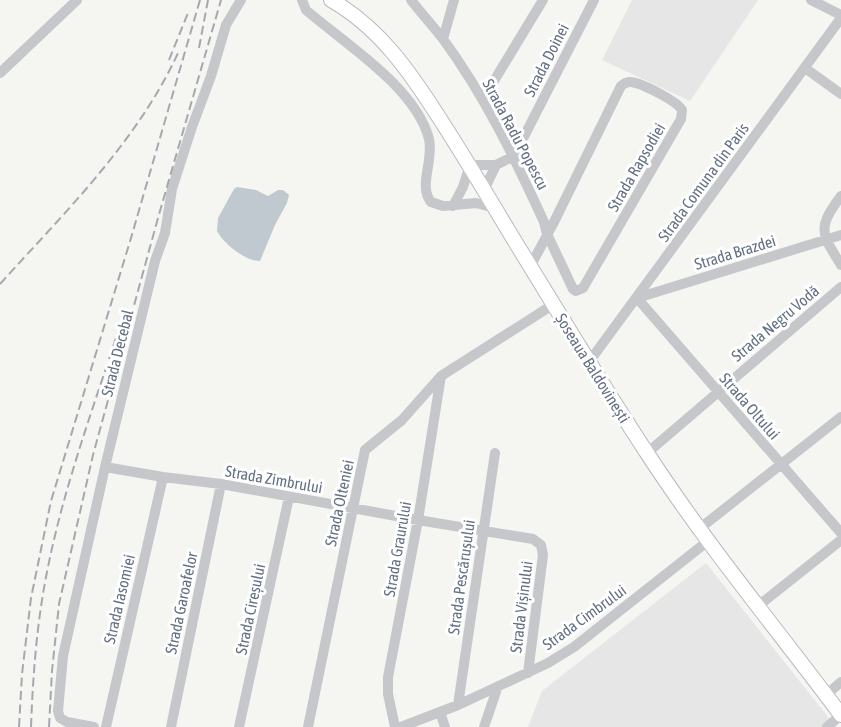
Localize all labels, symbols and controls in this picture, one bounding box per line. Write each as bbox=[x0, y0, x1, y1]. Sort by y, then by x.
street label: Strada Doinei bbox=[520, 21, 572, 99]
street label: Strada Radu Popescu bbox=[478, 76, 553, 193]
street label: Strada Comuna din Paris bbox=[654, 119, 752, 245]
street label: Strada Rapsodiei bbox=[604, 120, 669, 215]
street label: Strada Brazdei bbox=[692, 231, 778, 273]
street label: Strada Negru Vodă bbox=[728, 281, 823, 366]
street label: Strada Decebal bbox=[98, 307, 137, 398]
street label: Șoseaua Baldovinești bbox=[551, 310, 634, 426]
street label: Strada Oltului bbox=[716, 369, 784, 443]
street label: Strada Olteniei bbox=[321, 458, 357, 548]
street label: Strada Zimbrului bbox=[224, 462, 324, 496]
street label: Strada Graurului bbox=[380, 500, 414, 598]
street label: Strada Pescărușului bbox=[444, 518, 479, 636]
street label: Strada Garoafelor bbox=[161, 550, 201, 656]
street label: Strada Iasomiei bbox=[100, 553, 138, 645]
street label: Strada Vișinului bbox=[506, 560, 537, 654]
street label: Strada Cireșului bbox=[232, 562, 269, 656]
street label: Strada Cimbrului bbox=[539, 581, 629, 653]

